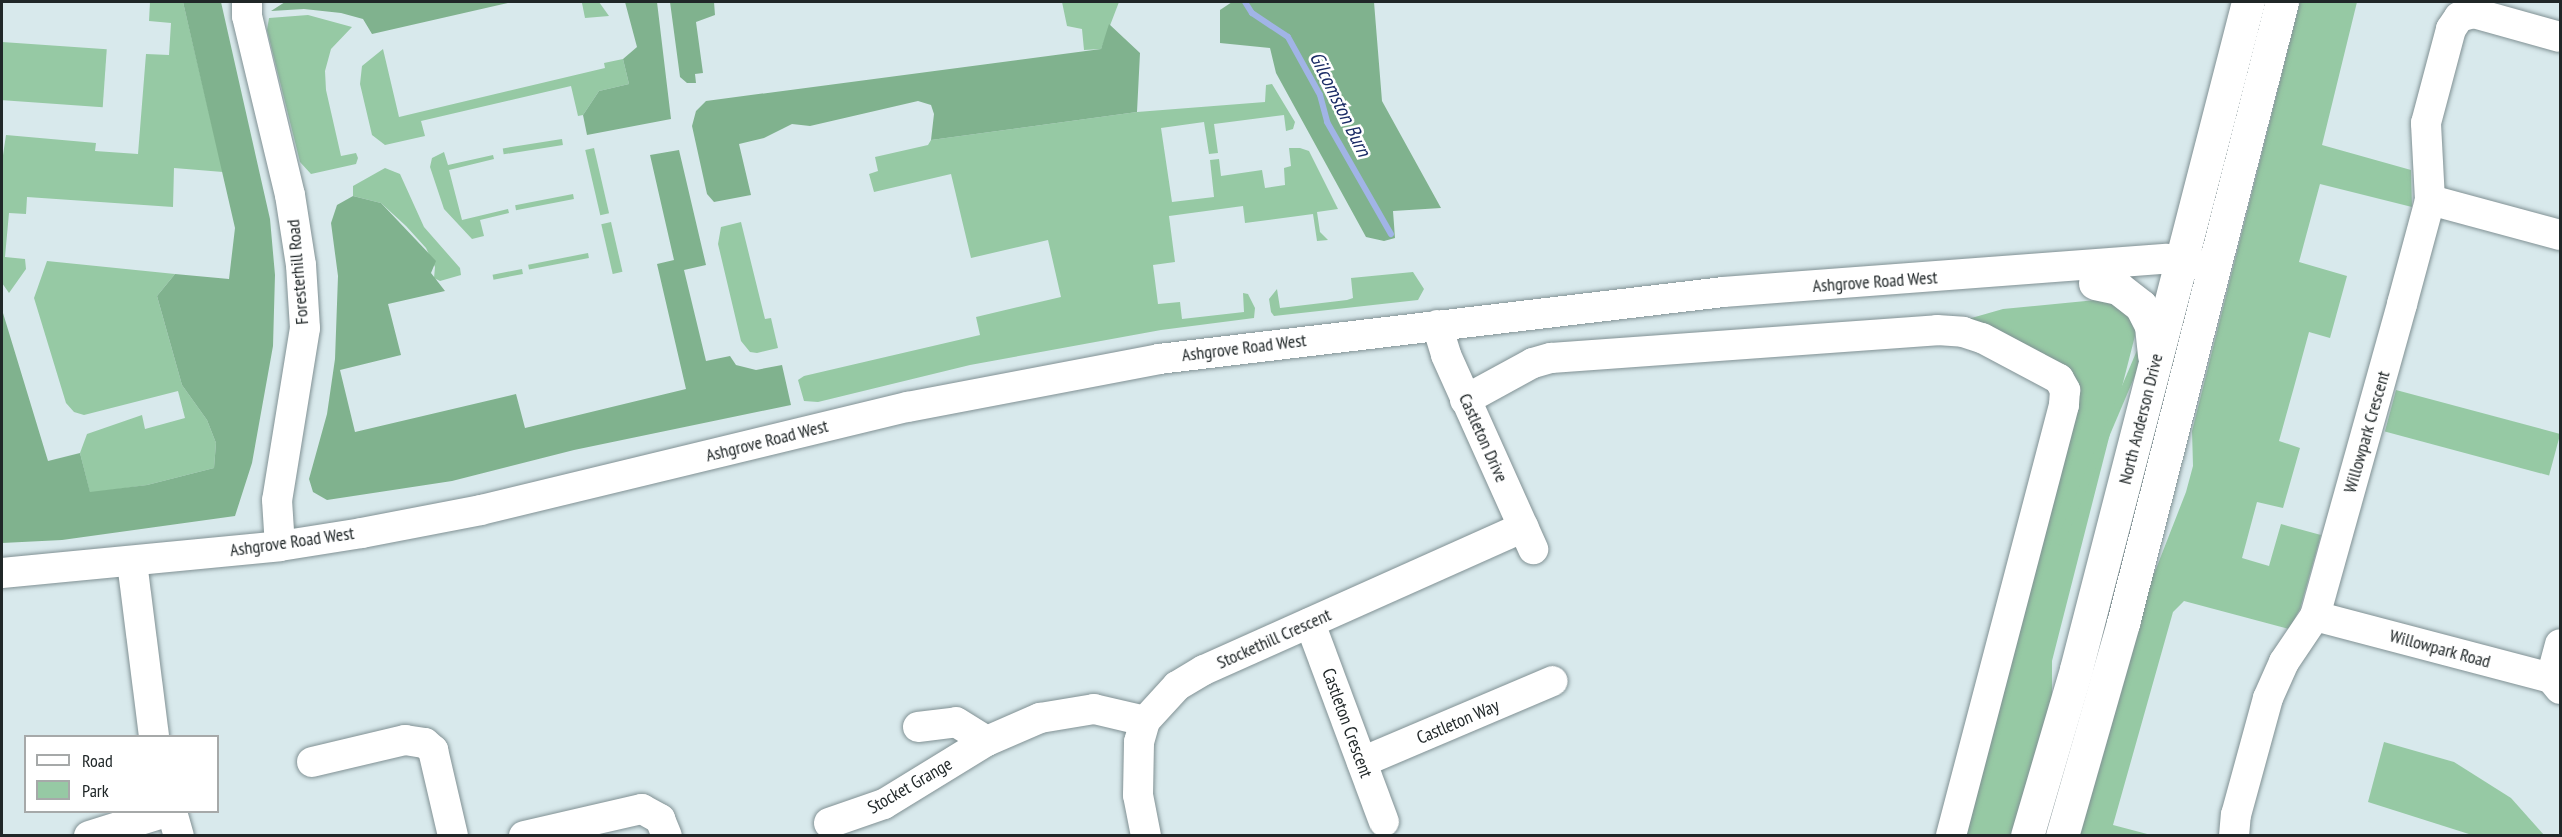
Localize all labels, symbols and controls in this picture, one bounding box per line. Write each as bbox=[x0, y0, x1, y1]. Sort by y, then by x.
water label: Gilcomston Burn bbox=[1304, 48, 1376, 160]
street label: Foresterhill Road bbox=[283, 218, 313, 326]
street label: Ashgrove Road West bbox=[1812, 267, 1938, 297]
street label: Ashgrove Road West bbox=[1180, 330, 1308, 366]
street label: North Anderson Drive bbox=[2114, 351, 2168, 487]
street label: Willowpark Crescent bbox=[2339, 368, 2395, 496]
street label: Castleton Drive bbox=[1454, 390, 1512, 486]
street label: Ashgrove Road West bbox=[704, 415, 830, 467]
street label: Ashgrove Road West bbox=[228, 523, 356, 561]
street label: Stockethill Crescent bbox=[1214, 604, 1334, 674]
street label: Willowpark Road bbox=[2387, 625, 2493, 673]
street label: Castleton Crescent bbox=[1317, 665, 1377, 781]
street label: Castleton Way bbox=[1413, 695, 1503, 749]
legend bbox=[24, 735, 219, 813]
text: Road bbox=[82, 749, 113, 772]
street label: Stocket Grange bbox=[864, 753, 956, 819]
text: Park bbox=[82, 779, 109, 802]

